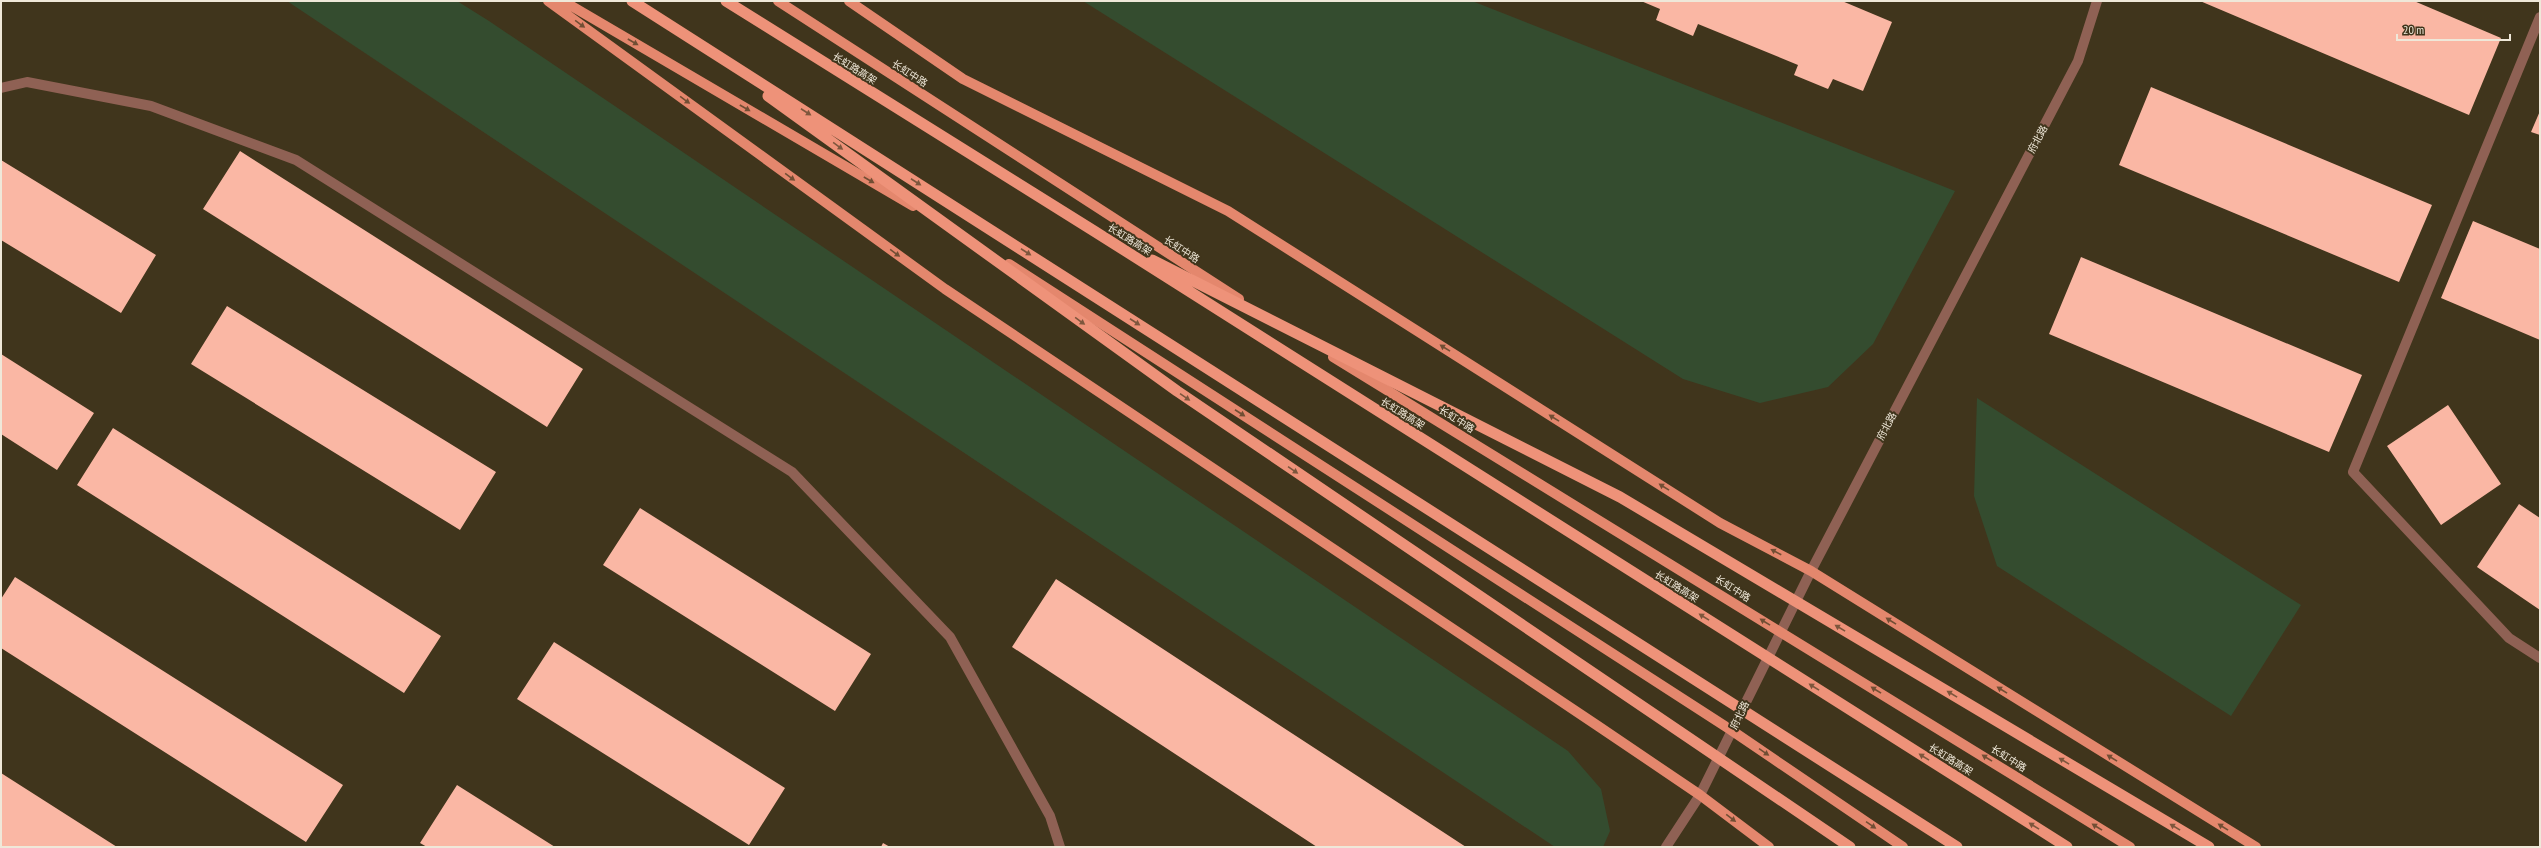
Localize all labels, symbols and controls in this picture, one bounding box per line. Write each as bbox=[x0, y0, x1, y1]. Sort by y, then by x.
scale bar bbox=[2397, 16, 2510, 42]
one-way arrow bbox=[574, 20, 585, 28]
text: 20 m bbox=[2403, 22, 2424, 37]
one-way arrow bbox=[627, 38, 639, 45]
street label: 长虹路高架 bbox=[830, 50, 879, 87]
street label: 长虹中路 bbox=[889, 57, 930, 90]
one-way arrow bbox=[679, 96, 690, 104]
one-way arrow bbox=[739, 104, 751, 111]
one-way arrow bbox=[801, 109, 812, 116]
street label: 府北路 bbox=[2025, 123, 2050, 156]
one-way arrow bbox=[833, 142, 843, 150]
one-way arrow bbox=[785, 173, 795, 181]
one-way arrow bbox=[864, 177, 875, 184]
one-way arrow bbox=[910, 179, 922, 186]
street label: 长虹路高架 bbox=[1105, 221, 1154, 258]
street label: 长虹中路 bbox=[1161, 233, 1202, 266]
one-way arrow bbox=[1021, 248, 1031, 256]
one-way arrow bbox=[890, 249, 900, 257]
one-way arrow bbox=[1075, 317, 1085, 325]
one-way arrow bbox=[1130, 318, 1140, 326]
one-way arrow bbox=[1439, 344, 1450, 352]
one-way arrow bbox=[1180, 393, 1191, 401]
street label: 长虹路高架 bbox=[1378, 395, 1427, 432]
street label: 长虹中路 bbox=[1436, 403, 1477, 436]
one-way arrow bbox=[1235, 409, 1245, 417]
street label: 府北路 bbox=[1874, 410, 1899, 443]
one-way arrow bbox=[1548, 414, 1560, 421]
one-way arrow bbox=[1287, 466, 1299, 473]
one-way arrow bbox=[1659, 483, 1669, 491]
one-way arrow bbox=[1771, 549, 1782, 556]
street label: 长虹路高架 bbox=[1652, 568, 1701, 605]
street label: 长虹中路 bbox=[1712, 572, 1753, 605]
one-way arrow bbox=[1698, 614, 1710, 621]
one-way arrow bbox=[1760, 618, 1770, 626]
one-way arrow bbox=[1885, 618, 1897, 625]
one-way arrow bbox=[1834, 624, 1846, 631]
one-way arrow bbox=[1809, 683, 1819, 691]
one-way arrow bbox=[1871, 686, 1881, 694]
one-way arrow bbox=[1997, 686, 2007, 694]
one-way arrow bbox=[1946, 691, 1958, 698]
street label: 府北路 bbox=[1727, 699, 1752, 732]
street label: 长虹路高架 bbox=[1926, 741, 1975, 778]
street label: 长虹中路 bbox=[1988, 742, 2029, 775]
one-way arrow bbox=[1758, 748, 1769, 756]
one-way arrow bbox=[1918, 753, 1930, 760]
one-way arrow bbox=[1981, 755, 1992, 762]
one-way arrow bbox=[2106, 755, 2118, 762]
one-way arrow bbox=[2058, 757, 2069, 764]
one-way arrow bbox=[1725, 814, 1736, 823]
one-way arrow bbox=[1866, 821, 1876, 829]
one-way arrow bbox=[2029, 822, 2039, 830]
one-way arrow bbox=[2091, 823, 2103, 830]
one-way arrow bbox=[2170, 823, 2180, 831]
one-way arrow bbox=[2217, 823, 2229, 830]

